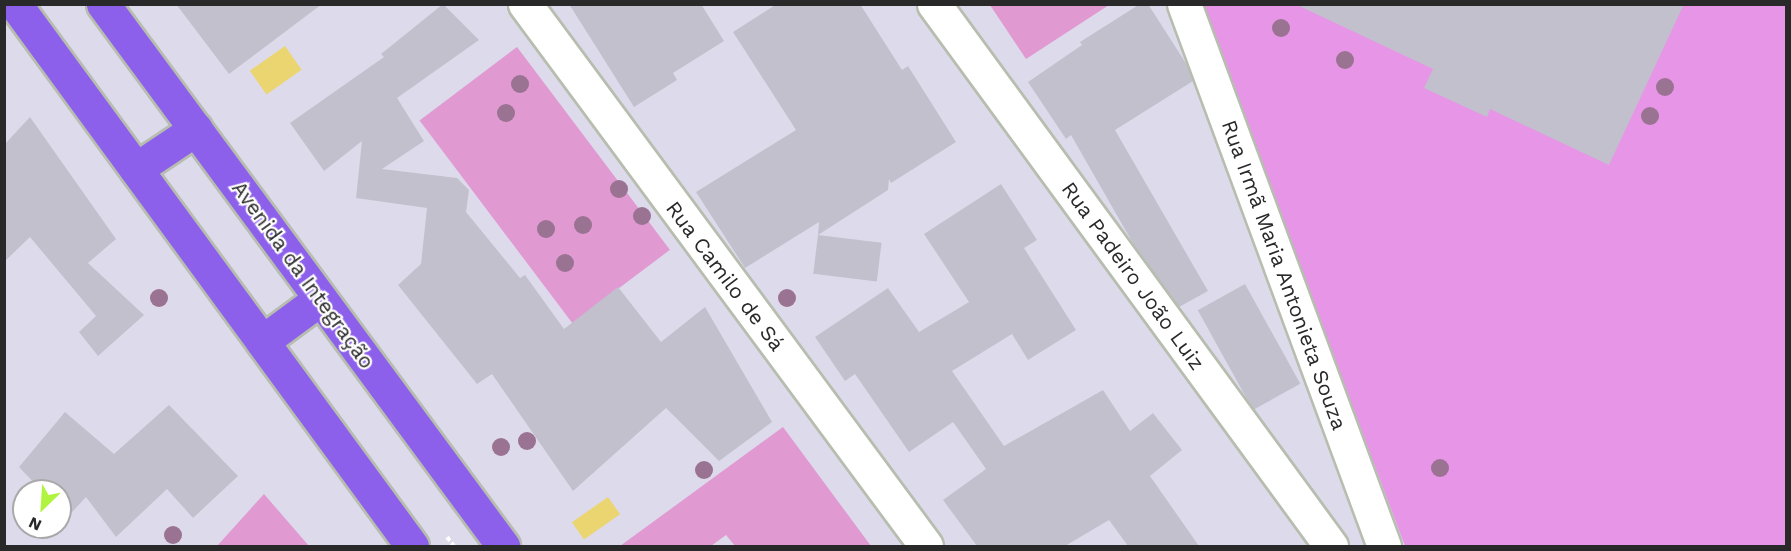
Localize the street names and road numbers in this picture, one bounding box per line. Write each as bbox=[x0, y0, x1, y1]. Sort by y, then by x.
street label: Rua Irmã Maria Antonieta Souza bbox=[1216, 115, 1352, 435]
street label: Avenida da Integração bbox=[226, 176, 380, 374]
street label: Rua Padeiro João Luiz bbox=[1056, 177, 1210, 375]
street label: Rua Camilo de Sá bbox=[660, 196, 790, 356]

